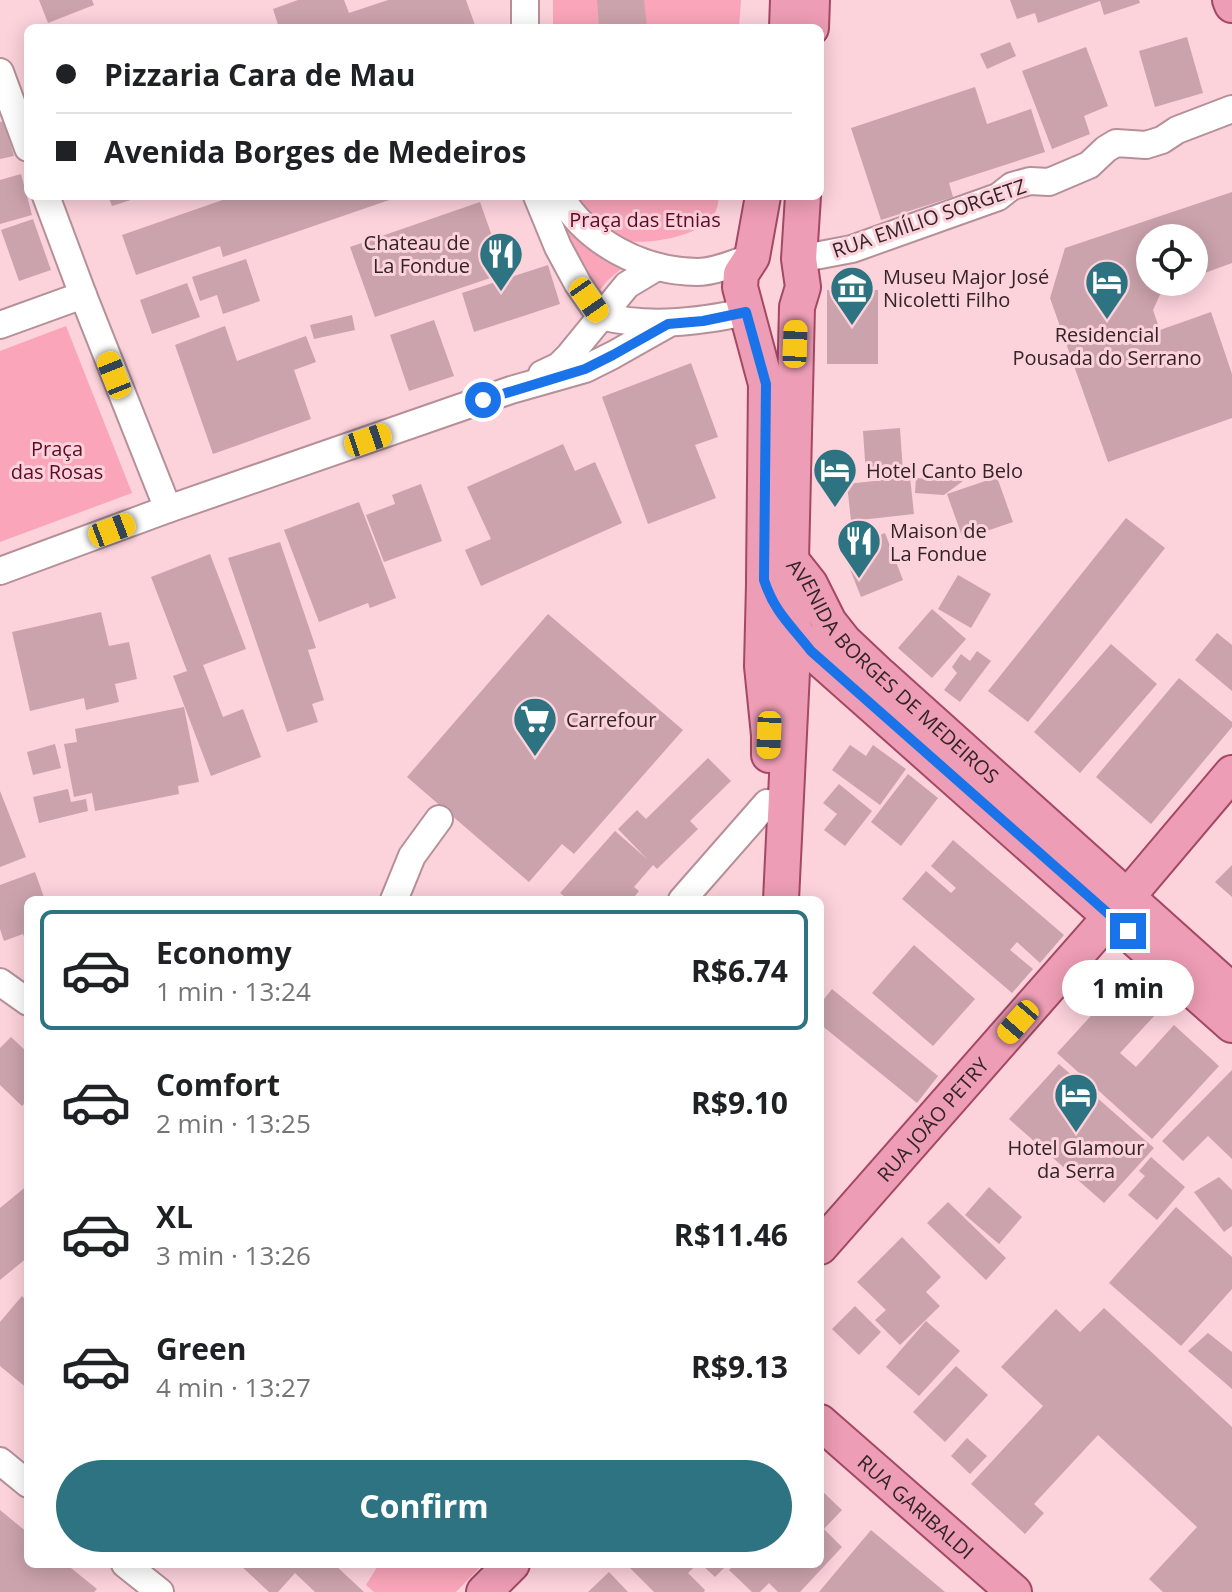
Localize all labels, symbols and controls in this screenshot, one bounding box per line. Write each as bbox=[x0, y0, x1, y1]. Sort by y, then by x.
text: Pizzaria Cara de Mau bbox=[104, 54, 415, 95]
text: Avenida Borges de Medeiros bbox=[104, 131, 526, 172]
street label: RUA EMÍLIO SORGETZ bbox=[829, 172, 1029, 264]
park label: Praça das Etnias bbox=[569, 206, 721, 233]
map controls bbox=[1136, 224, 1208, 296]
button: locate bbox=[1136, 224, 1208, 296]
place label: Chateau de La Fondue bbox=[364, 229, 470, 279]
restaurant icon: Chateau de La Fondue bbox=[477, 230, 525, 293]
hotel icon: Residencial Pousada do Serrano bbox=[1083, 258, 1131, 321]
place label: Museu Major José Nicoletti Filho bbox=[883, 263, 1049, 313]
museum icon: Museu Major José Nicoletti Filho bbox=[828, 264, 876, 327]
car bbox=[565, 273, 613, 327]
car bbox=[782, 320, 808, 368]
place label: Residencial Pousada do Serrano bbox=[1013, 321, 1201, 371]
car bbox=[94, 348, 134, 402]
route start bbox=[465, 382, 501, 418]
car bbox=[341, 421, 395, 459]
park label: Praça das Rosas bbox=[11, 435, 103, 485]
hotel icon: Hotel Canto Belo bbox=[811, 446, 859, 509]
place label: Hotel Canto Belo bbox=[866, 457, 1023, 484]
car bbox=[85, 510, 139, 550]
restaurant icon: Maison de La Fondue bbox=[835, 517, 883, 580]
place label: Maison de La Fondue bbox=[890, 517, 987, 567]
street label: AVENIDA BORGES DE MEDEIROS bbox=[781, 553, 1005, 789]
supermarket icon: Carrefour bbox=[511, 695, 559, 758]
place label: Carrefour bbox=[566, 706, 657, 733]
car bbox=[756, 711, 782, 759]
route end bbox=[1110, 913, 1146, 949]
text: Economy bbox=[156, 932, 292, 973]
icon: car bbox=[60, 934, 132, 1006]
text: R$6.74 bbox=[691, 950, 788, 991]
callout: 1 min bbox=[1062, 959, 1194, 1015]
text: 1 min bbox=[1092, 970, 1164, 1006]
text: 1 min · 13:24 bbox=[156, 973, 311, 1009]
car bbox=[993, 996, 1043, 1048]
street label: RUA JOÃO PETRY bbox=[870, 1051, 995, 1187]
text: Comfort bbox=[156, 1064, 280, 1105]
icon: car bbox=[60, 1066, 132, 1138]
hotel icon: Hotel Glamour da Serra bbox=[1052, 1071, 1100, 1134]
text: R$9.10 bbox=[691, 1082, 788, 1123]
text: 2 min · 13:25 bbox=[156, 1105, 311, 1141]
place label: Hotel Glamour da Serra bbox=[1007, 1134, 1145, 1184]
text: XL bbox=[156, 1196, 193, 1237]
icon: car bbox=[60, 1198, 132, 1270]
text: R$11.46 bbox=[674, 1214, 788, 1255]
text: 3 min · 13:26 bbox=[156, 1237, 311, 1273]
text: Green bbox=[156, 1328, 247, 1369]
icon: car bbox=[60, 1330, 132, 1402]
text: R$9.13 bbox=[691, 1346, 788, 1387]
text: 4 min · 13:27 bbox=[156, 1369, 311, 1405]
street label: RUA GARIBALDI bbox=[852, 1448, 980, 1565]
button: Confirm bbox=[56, 1460, 792, 1552]

